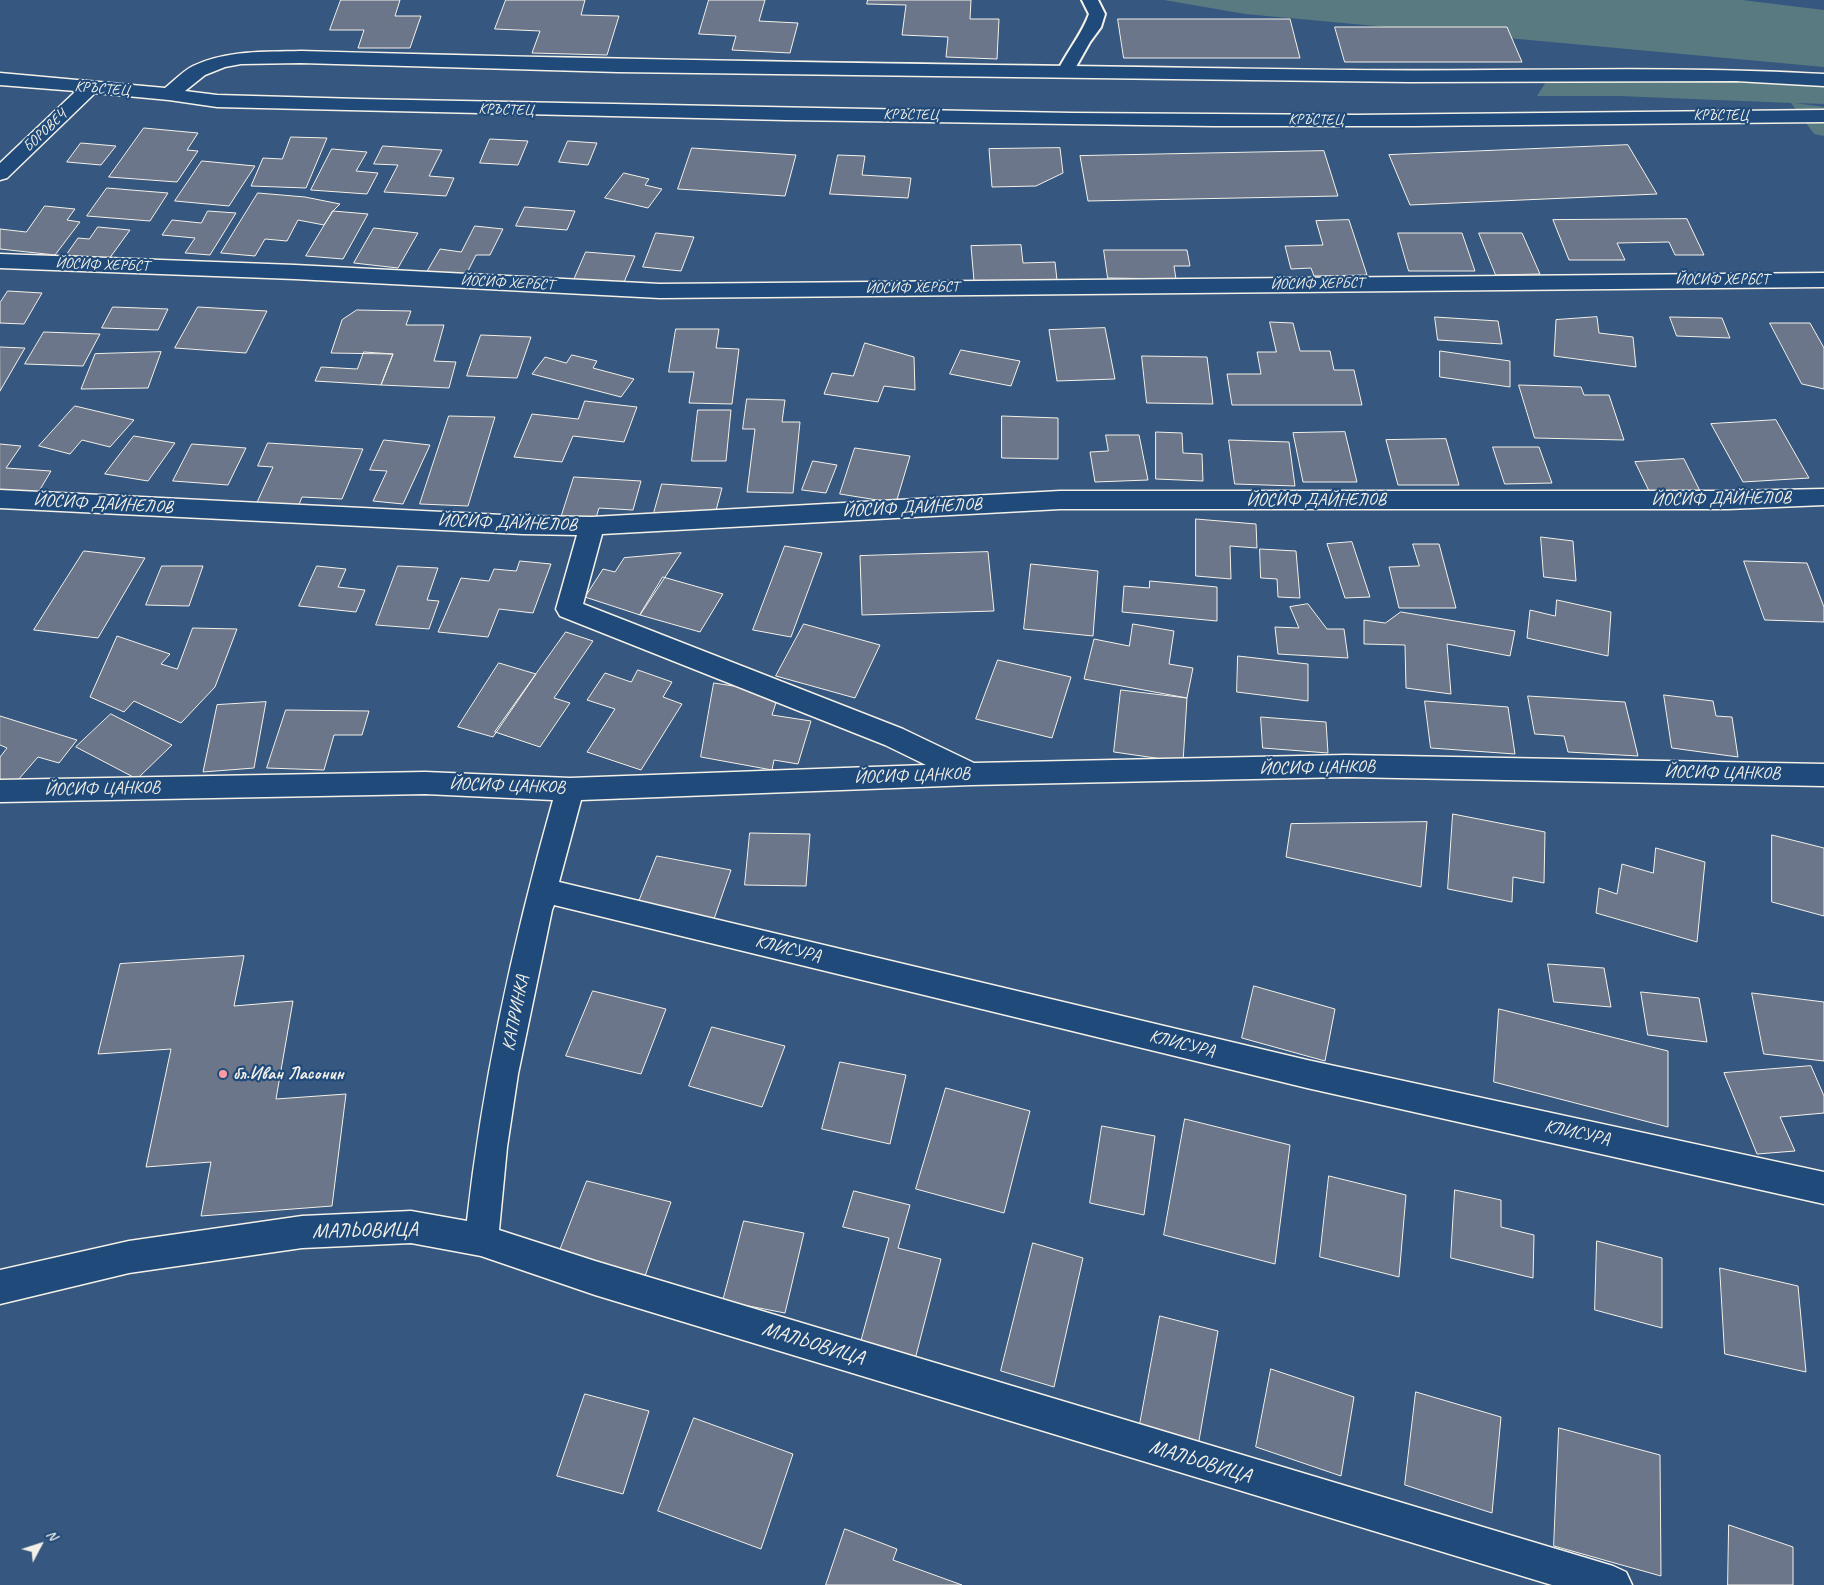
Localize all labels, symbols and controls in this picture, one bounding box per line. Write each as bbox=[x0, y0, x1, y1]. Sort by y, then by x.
street label: КРЪСТЕЦ bbox=[74, 78, 130, 100]
street label: КРЪСТЕЦ bbox=[478, 100, 534, 120]
street label: БОРОВЕЧ bbox=[20, 106, 70, 156]
street label: КРЪСТЕЦ bbox=[883, 106, 939, 124]
street label: КРЪСТЕЦ bbox=[1693, 107, 1749, 125]
street label: КРЪСТЕЦ bbox=[1288, 111, 1344, 129]
street label: ЙОСИФ ХЕРБСТ bbox=[55, 254, 149, 276]
street label: ЙОСИФ ХЕРБСТ bbox=[1675, 271, 1769, 289]
street label: ЙОСИФ ХЕРБСТ bbox=[460, 272, 554, 294]
street label: ЙОСИФ ХЕРБСТ bbox=[1270, 274, 1364, 294]
street label: ЙОСИФ ХЕРБСТ bbox=[865, 278, 959, 298]
street label: ЙОСИФ ДАЙНЕЛОВ bbox=[1651, 487, 1791, 511]
street label: ЙОСИФ ДАЙНЕЛОВ bbox=[1246, 489, 1386, 511]
street label: ЙОСИФ ДАЙНЕЛОВ bbox=[33, 490, 173, 518]
street label: ЙОСИФ ДАЙНЕЛОВ bbox=[842, 494, 982, 522]
street label: ЙОСИФ ДАЙНЕЛОВ bbox=[437, 510, 577, 536]
street label: ЙОСИФ ЦАНКОВ bbox=[1259, 756, 1375, 780]
street label: ЙОСИФ ЦАНКОВ bbox=[1664, 761, 1780, 785]
street label: ЙОСИФ ЦАНКОВ bbox=[854, 763, 970, 789]
street label: ЙОСИФ ЦАНКОВ bbox=[449, 773, 565, 799]
street label: ЙОСИФ ЦАНКОВ bbox=[44, 777, 160, 801]
street label: КЛИСУРА bbox=[753, 930, 823, 968]
street label: КАПРИНКА bbox=[498, 973, 534, 1053]
street label: КЛИСУРА bbox=[1147, 1025, 1217, 1063]
place label: бл.Иван Ласонин bbox=[233, 1063, 344, 1085]
marker: бл.Иван Ласонин bbox=[217, 1068, 229, 1080]
street label: КЛИСУРА bbox=[1542, 1116, 1612, 1150]
street label: МАЛЬОВИЦА bbox=[312, 1217, 418, 1245]
street label: МАЛЬОВИЦА bbox=[759, 1317, 867, 1371]
street label: МАЛЬОВИЦА bbox=[1146, 1435, 1254, 1489]
north arrow bbox=[15, 1520, 65, 1570]
text: N bbox=[43, 1526, 61, 1544]

